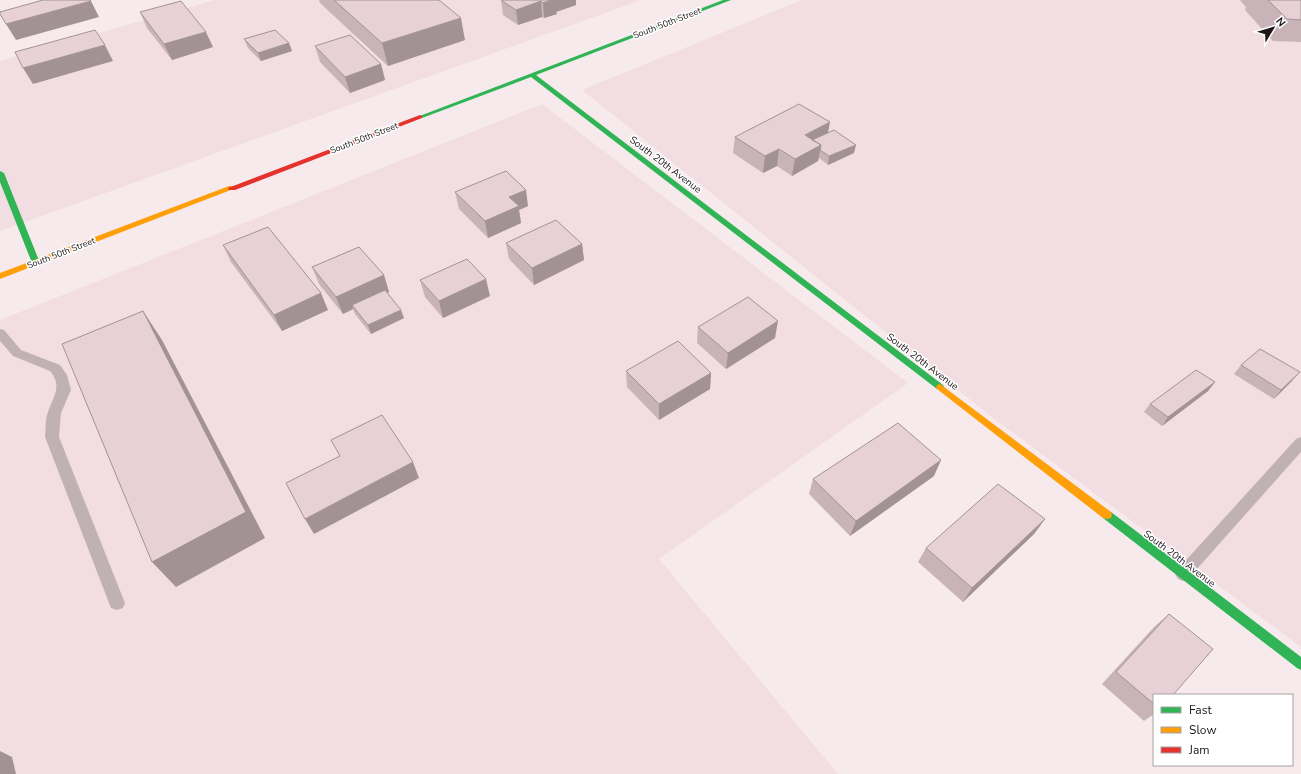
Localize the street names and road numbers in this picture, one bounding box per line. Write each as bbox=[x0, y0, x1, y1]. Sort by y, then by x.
street label: South 50th Street bbox=[631, 4, 704, 42]
street label: South 50th Street bbox=[328, 119, 401, 157]
street label: South 20th Avenue bbox=[627, 133, 704, 197]
street label: South 50th Street bbox=[25, 234, 98, 272]
street label: South 20th Avenue bbox=[884, 330, 961, 394]
street label: South 20th Avenue bbox=[1141, 527, 1218, 591]

